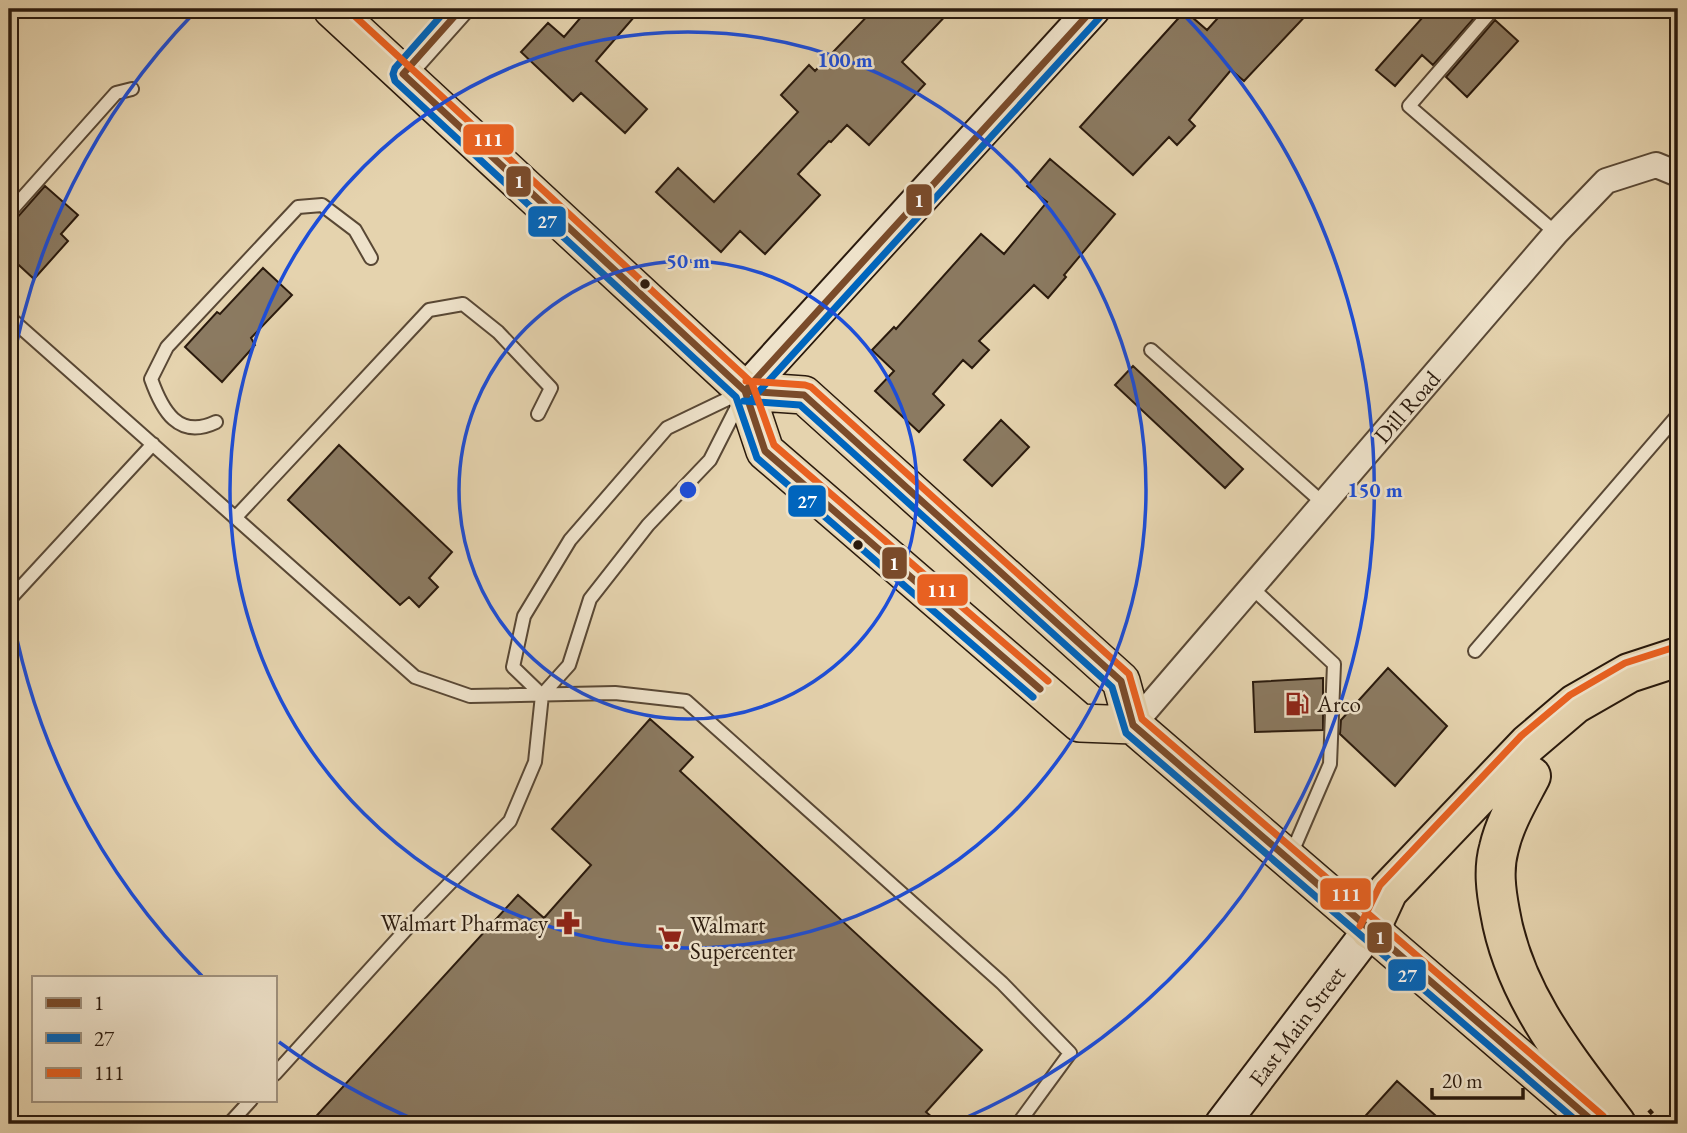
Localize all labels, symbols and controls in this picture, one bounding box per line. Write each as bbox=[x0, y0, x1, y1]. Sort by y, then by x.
text: 100 m bbox=[817, 46, 873, 73]
line badge: 111 bbox=[462, 123, 515, 156]
text: 111 bbox=[473, 127, 503, 152]
line badge: 1 bbox=[505, 165, 532, 198]
text: 1 bbox=[514, 169, 524, 194]
line badge: 1 bbox=[905, 183, 933, 217]
text: 1 bbox=[914, 188, 924, 213]
line badge: 27 bbox=[527, 205, 567, 238]
text: 27 bbox=[537, 209, 558, 234]
text: 50 m bbox=[666, 247, 710, 274]
unlabelled marker bbox=[638, 277, 652, 291]
street label: Dill Road bbox=[1367, 364, 1447, 450]
text: 150 m bbox=[1347, 476, 1403, 503]
centre of rings bbox=[676, 478, 700, 502]
line badge: 27 bbox=[787, 484, 827, 518]
text: 27 bbox=[797, 489, 818, 514]
unlabelled marker bbox=[851, 538, 865, 552]
line badge: 1 bbox=[881, 546, 908, 580]
text: 1 bbox=[889, 551, 899, 576]
line badge: 111 bbox=[916, 573, 969, 607]
text: 111 bbox=[927, 578, 957, 603]
place label: Arco bbox=[1316, 689, 1361, 719]
fuel station icon: Arco bbox=[1283, 690, 1311, 718]
line badge: 111 bbox=[1319, 877, 1372, 911]
text: 111 bbox=[1331, 882, 1361, 907]
place label: Walmart Pharmacy bbox=[381, 908, 549, 938]
pharmacy icon: Walmart Pharmacy bbox=[554, 909, 582, 937]
place label: Walmart Supercenter bbox=[690, 910, 796, 966]
line badge: 1 bbox=[1366, 921, 1393, 954]
supermarket icon: Walmart Supercenter bbox=[656, 924, 684, 952]
text: 1 bbox=[1375, 925, 1385, 950]
line badge: 27 bbox=[1387, 958, 1427, 992]
street label: East Main Street bbox=[1242, 959, 1353, 1092]
text: 27 bbox=[1397, 963, 1418, 988]
legend bbox=[32, 976, 276, 1102]
text: 1 bbox=[94, 989, 104, 1016]
text: 27 bbox=[94, 1025, 115, 1052]
scale bar bbox=[1432, 1056, 1522, 1100]
text: 111 bbox=[94, 1059, 124, 1086]
text: 20 m bbox=[1442, 1067, 1483, 1094]

